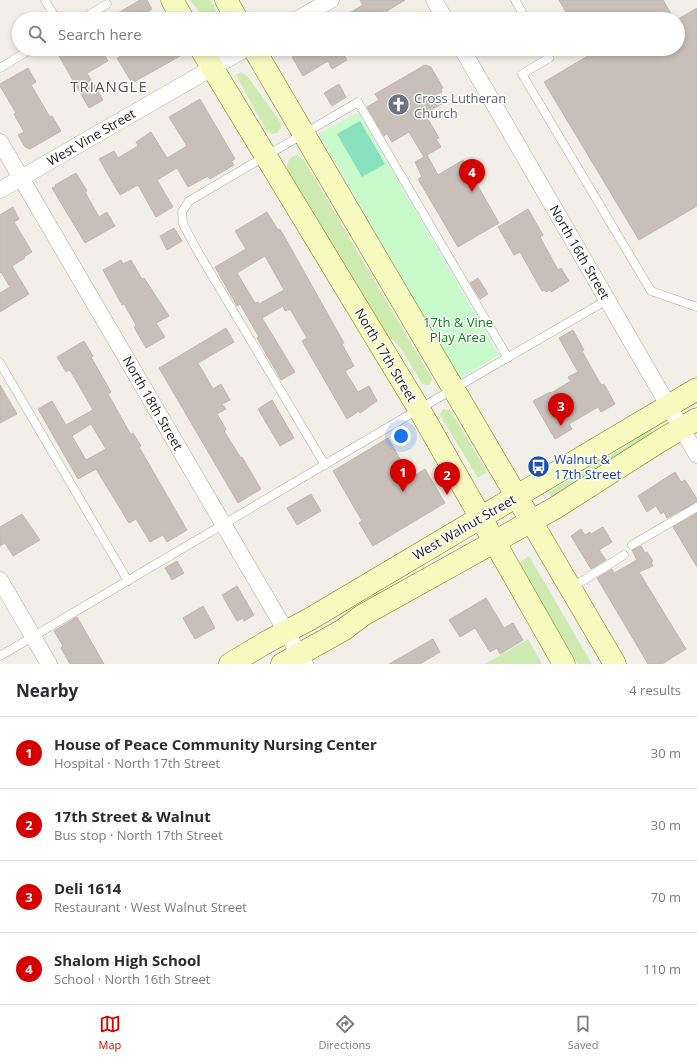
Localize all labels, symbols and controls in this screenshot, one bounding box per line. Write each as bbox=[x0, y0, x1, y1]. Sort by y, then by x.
search box bbox=[12, 12, 685, 56]
icon: search bbox=[26, 23, 48, 45]
text: Search here bbox=[58, 24, 142, 44]
district label: TRIANGLE bbox=[70, 76, 148, 96]
place label: Cross Lutheran Church bbox=[414, 89, 506, 122]
church icon: Cross Lutheran Church bbox=[385, 92, 411, 118]
street label: West Vine Street bbox=[43, 104, 139, 170]
pin: 4 bbox=[459, 159, 485, 192]
street label: North 16th Street bbox=[546, 202, 614, 303]
street label: North 17th Street bbox=[351, 305, 421, 405]
park label: 17th & Vine Play Area bbox=[423, 313, 493, 346]
street label: North 18th Street bbox=[119, 353, 187, 454]
pin: 3 bbox=[548, 393, 574, 426]
your location bbox=[391, 426, 411, 446]
place label: Walnut & 17th Street bbox=[554, 450, 622, 483]
bus stop icon: Walnut & 17th Street bbox=[526, 453, 552, 479]
pin: 1 bbox=[390, 459, 416, 492]
pin: 2 bbox=[434, 462, 460, 495]
street label: West Walnut Street bbox=[409, 490, 519, 564]
text: Nearby bbox=[16, 679, 78, 702]
text: 4 results bbox=[629, 681, 681, 699]
text: House of Peace Community Nursing Center bbox=[54, 734, 377, 754]
text: 1 bbox=[25, 744, 33, 762]
text: 30 m bbox=[651, 744, 681, 762]
text: Hospital · North 17th Street bbox=[54, 754, 220, 772]
text: 17th Street & Walnut bbox=[54, 806, 211, 826]
text: 2 bbox=[25, 816, 33, 834]
text: 30 m bbox=[651, 816, 681, 834]
text: Bus stop · North 17th Street bbox=[54, 826, 223, 844]
text: Deli 1614 bbox=[54, 878, 121, 898]
text: 3 bbox=[25, 888, 33, 906]
text: 70 m bbox=[651, 888, 681, 906]
text: Restaurant · West Walnut Street bbox=[54, 898, 247, 916]
text: Shalom High School bbox=[54, 950, 201, 970]
text: 4 bbox=[25, 960, 33, 978]
text: 110 m bbox=[643, 960, 681, 978]
text: School · North 16th Street bbox=[54, 970, 210, 988]
tab: Map bbox=[99, 1013, 121, 1052]
tab: Directions bbox=[319, 1013, 371, 1052]
tab: Saved bbox=[568, 1013, 598, 1052]

